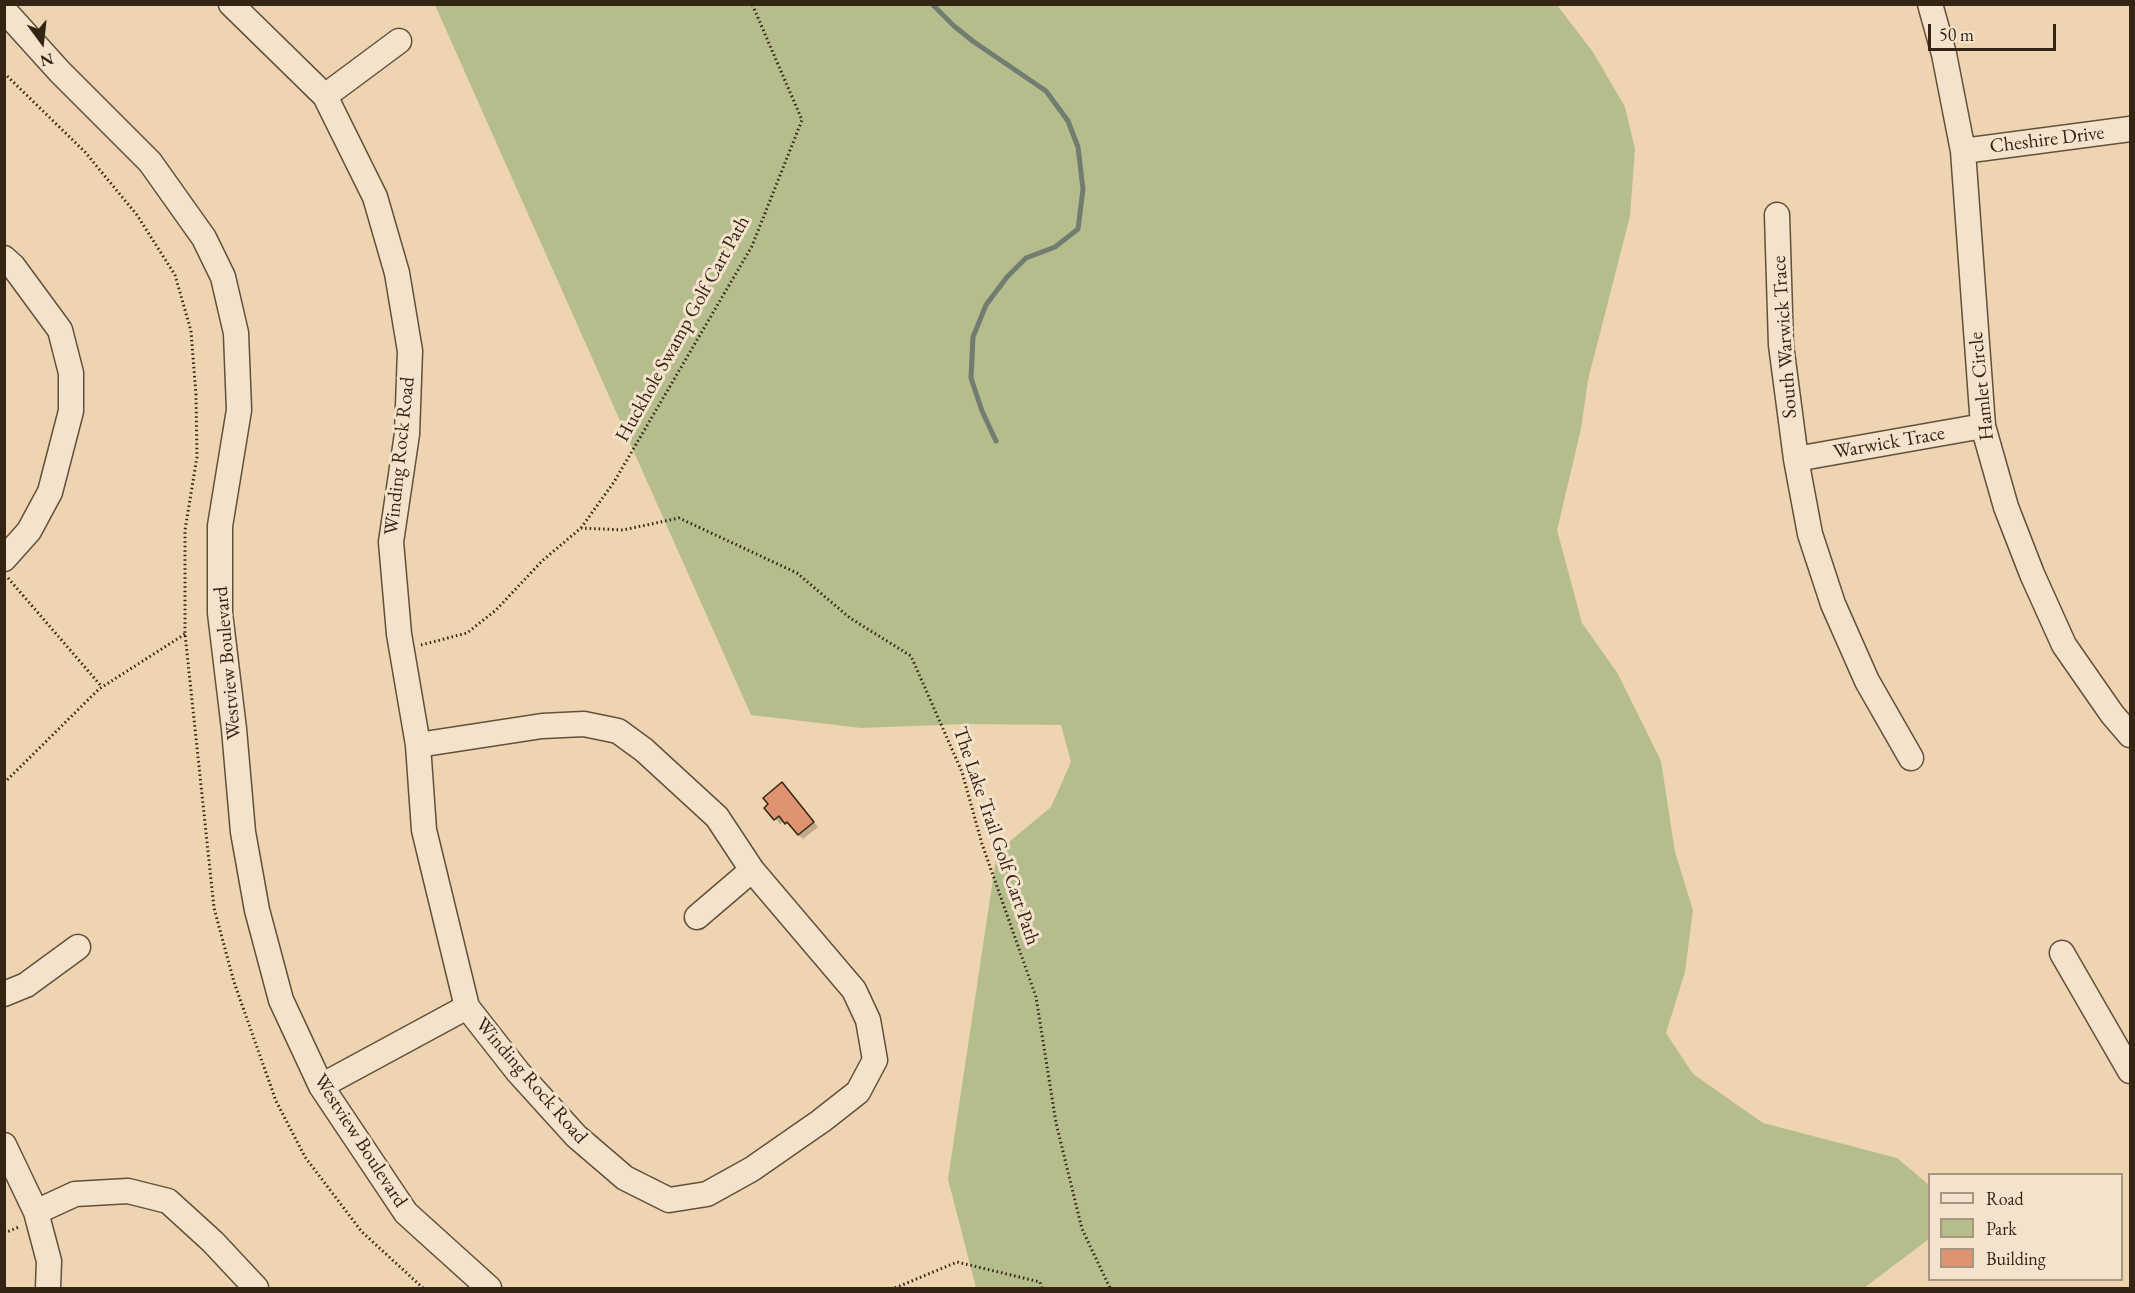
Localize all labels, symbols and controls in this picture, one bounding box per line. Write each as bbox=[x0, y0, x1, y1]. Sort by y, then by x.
north arrow bbox=[12, 12, 72, 72]
scale bar bbox=[1931, 12, 2058, 50]
text: 50 m bbox=[1939, 23, 1974, 46]
text: N bbox=[38, 48, 56, 72]
street label: Cheshire Drive bbox=[1988, 121, 2106, 159]
street label: Huckhole Swamp Golf Cart Path bbox=[611, 212, 755, 446]
street label: South Warwick Trace bbox=[1767, 255, 1803, 419]
street label: Hamlet Circle bbox=[1964, 330, 2000, 442]
street label: Winding Rock Road bbox=[380, 376, 420, 536]
street label: Warwick Trace bbox=[1831, 421, 1947, 465]
street label: Westview Boulevard bbox=[209, 585, 247, 741]
street label: The Lake Trail Golf Cart Path bbox=[947, 724, 1045, 948]
street label: Winding Rock Road bbox=[470, 1013, 592, 1149]
street label: Westview Boulevard bbox=[308, 1070, 412, 1212]
legend bbox=[1928, 1173, 2123, 1281]
text: Road bbox=[1986, 1187, 2024, 1210]
text: Park bbox=[1986, 1217, 2017, 1240]
text: Building bbox=[1986, 1247, 2046, 1270]

